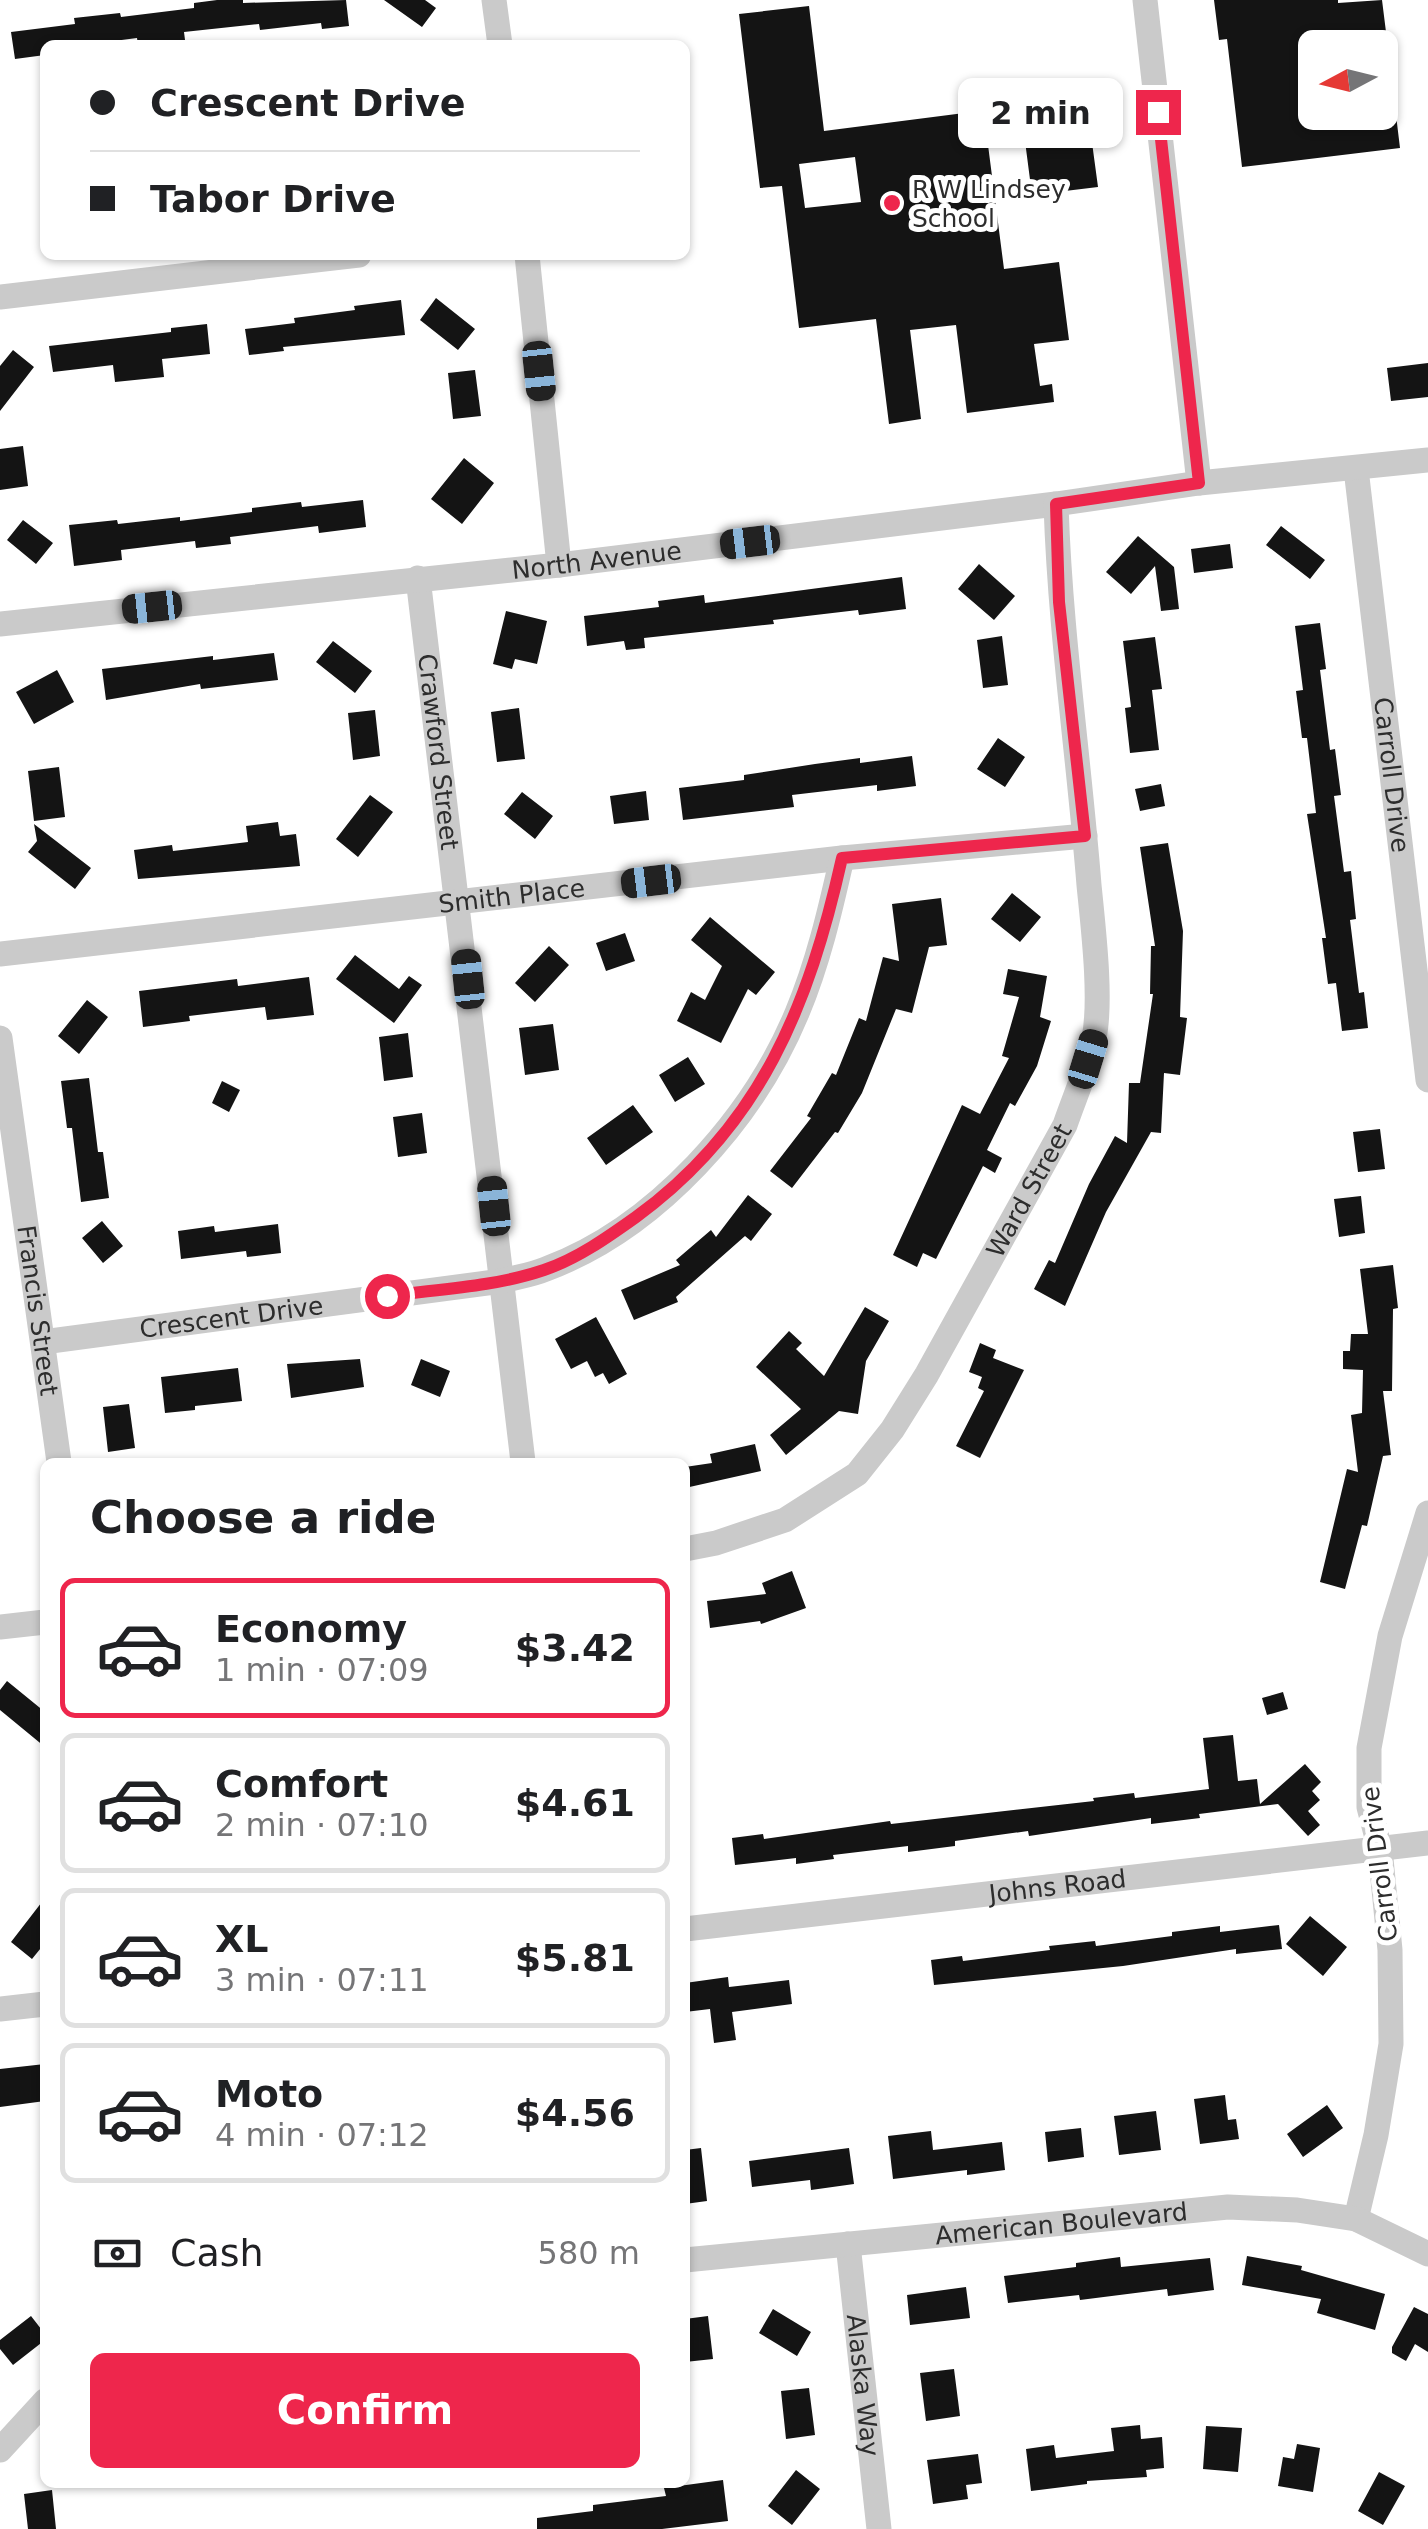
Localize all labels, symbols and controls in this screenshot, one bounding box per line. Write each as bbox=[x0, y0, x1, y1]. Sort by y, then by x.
north arrow bbox=[1298, 30, 1398, 130]
map controls bbox=[1298, 30, 1398, 130]
callout: 2 min bbox=[958, 77, 1123, 147]
text: Crescent Drive bbox=[150, 81, 466, 125]
route end bbox=[1136, 90, 1181, 135]
text: 2 min bbox=[990, 94, 1091, 132]
place label: R W Lindsey School bbox=[912, 175, 1066, 233]
text: Tabor Drive bbox=[150, 177, 396, 221]
marker: R W Lindsey School bbox=[881, 192, 903, 214]
car bbox=[521, 340, 557, 402]
car bbox=[718, 523, 782, 561]
street label: North Avenue bbox=[510, 536, 683, 585]
car bbox=[121, 589, 183, 625]
street label: Crawford Street bbox=[412, 652, 464, 852]
street label: Carroll Drive bbox=[1368, 696, 1415, 854]
car bbox=[619, 862, 683, 900]
street label: Smith Place bbox=[437, 873, 587, 919]
car bbox=[450, 948, 486, 1010]
car bbox=[1065, 1026, 1111, 1092]
street label: Ward Street bbox=[981, 1119, 1078, 1262]
car bbox=[476, 1175, 512, 1237]
street label: Francis Street bbox=[11, 1223, 64, 1398]
route start bbox=[365, 1274, 410, 1319]
street label: Crescent Drive bbox=[138, 1291, 325, 1344]
text: Choose a ride bbox=[90, 1491, 436, 1544]
icon: car bbox=[95, 1603, 185, 1693]
text: Economy bbox=[215, 1607, 407, 1651]
text: $3.42 bbox=[515, 1626, 635, 1670]
text: 1 min · 07:09 bbox=[215, 1651, 429, 1689]
icon: car bbox=[95, 1758, 185, 1848]
text: Comfort bbox=[215, 1762, 388, 1806]
text: $4.61 bbox=[515, 1781, 635, 1825]
street label: Carroll Drive bbox=[1356, 1785, 1403, 1943]
text: 2 min · 07:10 bbox=[215, 1806, 429, 1844]
street label: Johns Road bbox=[985, 1864, 1128, 1909]
icon: car bbox=[95, 1913, 185, 2003]
text: XL bbox=[215, 1917, 269, 1961]
text: $5.81 bbox=[515, 1936, 635, 1980]
text: 3 min · 07:11 bbox=[215, 1961, 429, 1999]
icon: car bbox=[95, 2068, 185, 2158]
text: Moto bbox=[215, 2072, 323, 2116]
text: $4.56 bbox=[515, 2091, 635, 2135]
text: 4 min · 07:12 bbox=[215, 2116, 429, 2154]
street label: American Boulevard bbox=[934, 2197, 1189, 2251]
icon: cash bbox=[90, 2226, 145, 2281]
text: Cash bbox=[170, 2231, 264, 2275]
text: 580 m bbox=[538, 2234, 640, 2272]
street label: Alaska Way bbox=[841, 2313, 885, 2458]
button: Confirm bbox=[90, 2353, 640, 2468]

